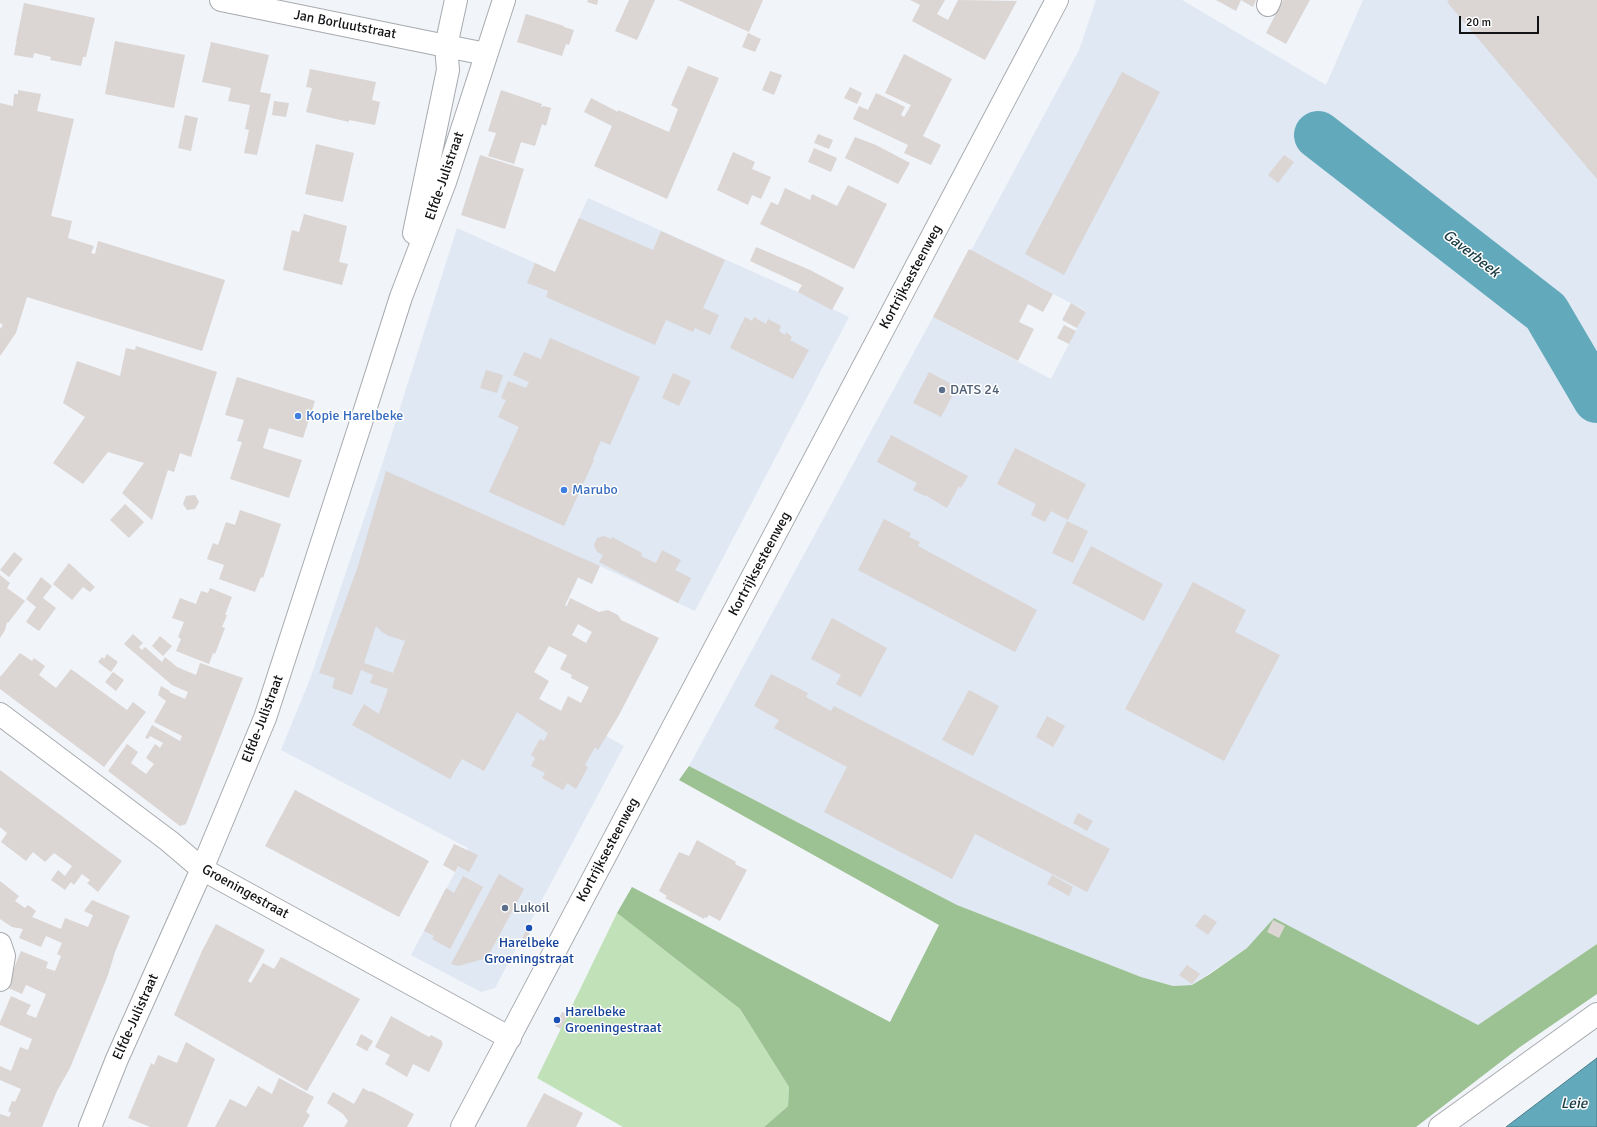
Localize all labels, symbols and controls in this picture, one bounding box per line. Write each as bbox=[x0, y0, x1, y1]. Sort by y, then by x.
street label: Jan Borluutstraat bbox=[292, 7, 398, 43]
scale bar bbox=[1461, 8, 1541, 34]
text: 20 m bbox=[1466, 15, 1491, 30]
street label: Elfde-Julistraat bbox=[422, 130, 468, 222]
street label: Kortrijksesteenweg bbox=[876, 222, 946, 332]
water label: Gaverbeek bbox=[1439, 226, 1503, 282]
place label: DATS 24 bbox=[950, 382, 999, 398]
marker: DATS 24 bbox=[937, 385, 947, 395]
place label: Kopie Harelbeke bbox=[306, 408, 403, 424]
marker: Kopie Harelbeke bbox=[293, 411, 303, 421]
place label: Marubo bbox=[572, 482, 618, 498]
marker: Marubo bbox=[559, 485, 569, 495]
street label: Kortrijksesteenweg bbox=[725, 509, 795, 619]
street label: Elfde-Julistraat bbox=[239, 673, 287, 765]
street label: Kortrijksesteenweg bbox=[573, 795, 643, 905]
street label: Groeningestraat bbox=[199, 861, 291, 923]
place label: Lukoil bbox=[513, 900, 550, 916]
marker: Lukoil bbox=[500, 903, 510, 913]
marker: Harelbeke Groeningstraat bbox=[524, 923, 534, 933]
place label: Harelbeke Groeningstraat bbox=[484, 935, 574, 968]
street label: Elfde-Julistraat bbox=[110, 971, 162, 1063]
place label: Harelbeke Groeningestraat bbox=[565, 1004, 662, 1036]
marker: Harelbeke Groeningestraat bbox=[552, 1015, 562, 1025]
water label: Leie bbox=[1561, 1095, 1587, 1113]

